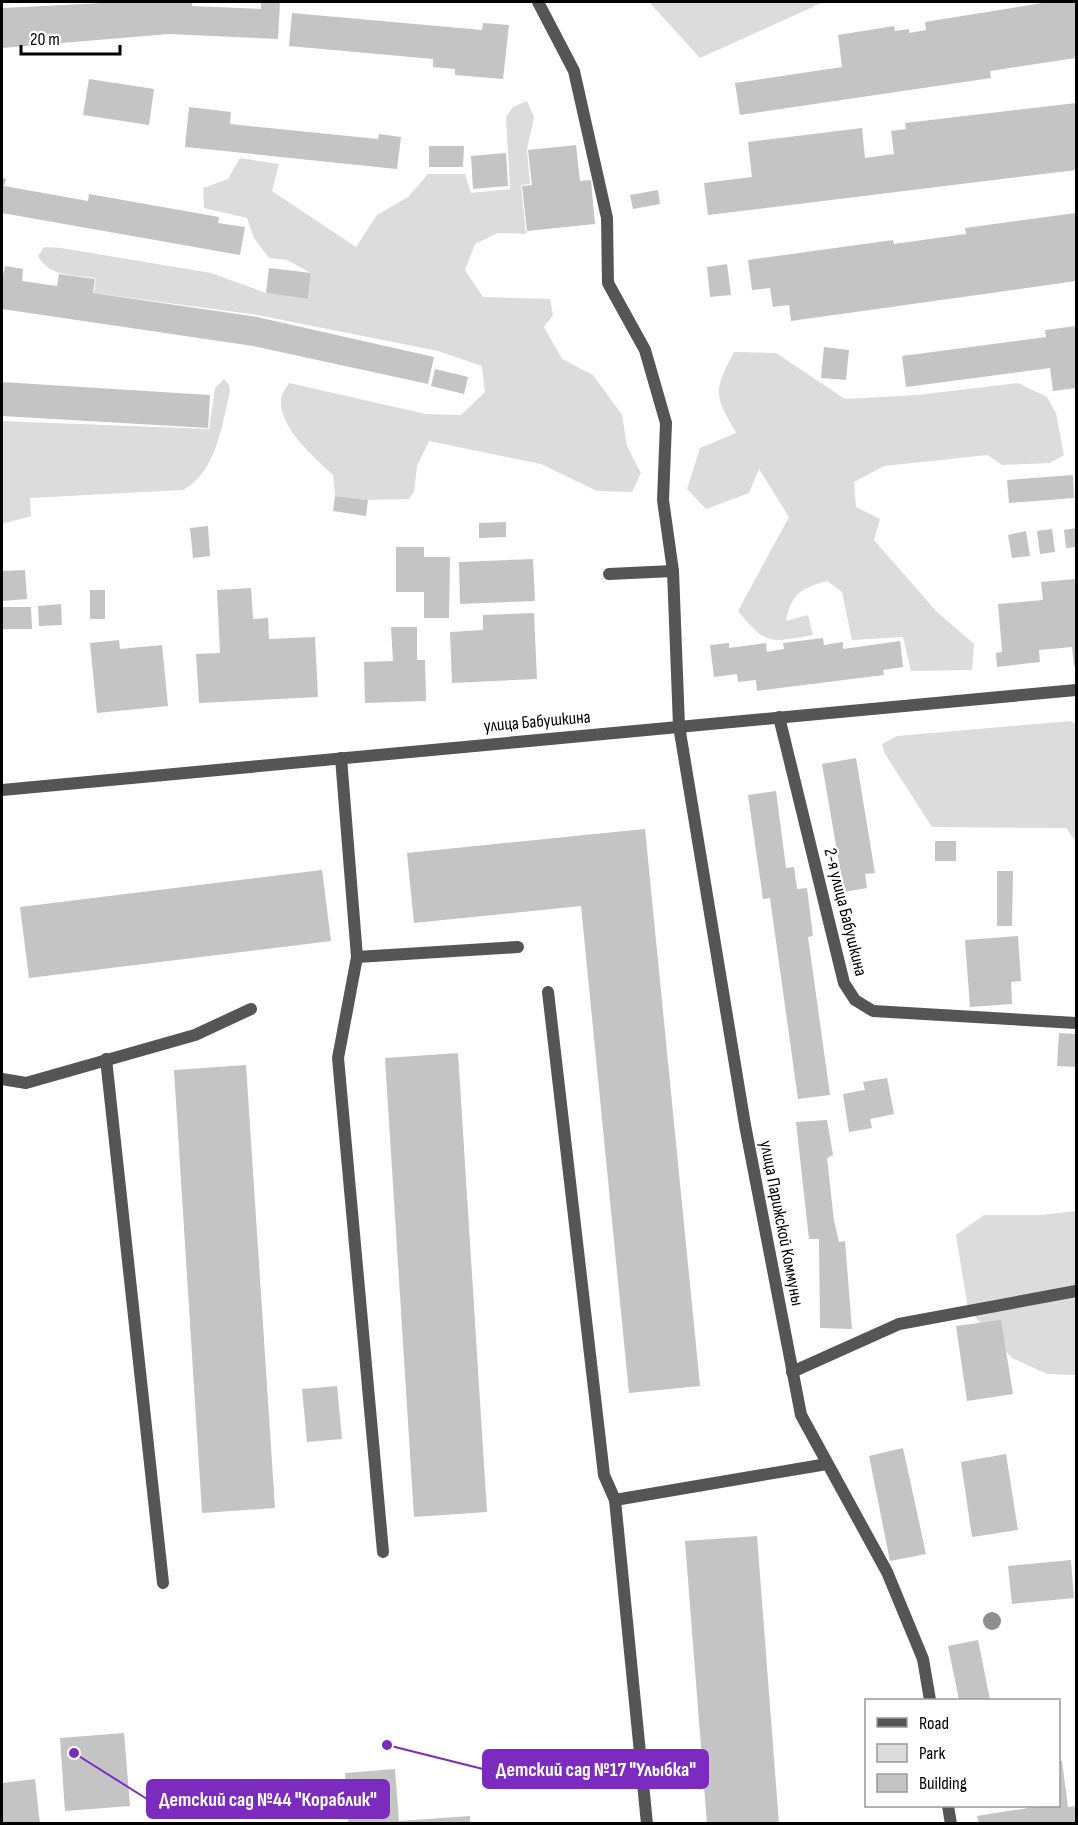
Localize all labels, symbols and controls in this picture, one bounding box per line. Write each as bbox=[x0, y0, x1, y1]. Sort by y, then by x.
scale bar bbox=[21, 18, 120, 56]
text: 20 m bbox=[30, 29, 60, 50]
street label: улица Бабушкина bbox=[483, 706, 591, 737]
street label: 2-я улица Бабушкина bbox=[819, 846, 872, 978]
street label: улица Парижской Коммуны bbox=[755, 1139, 808, 1308]
legend bbox=[865, 1699, 1060, 1807]
text: Road bbox=[919, 1713, 949, 1734]
text: Park bbox=[919, 1743, 945, 1764]
callout: Детский сад №17 "Улыбка" bbox=[483, 1750, 708, 1788]
text: Детский сад №17 "Улыбка" bbox=[496, 1758, 696, 1782]
text: Building bbox=[919, 1773, 967, 1794]
callout: Детский сад №44 "Кораблик" bbox=[147, 1780, 389, 1818]
text: Детский сад №44 "Кораблик" bbox=[159, 1788, 377, 1812]

